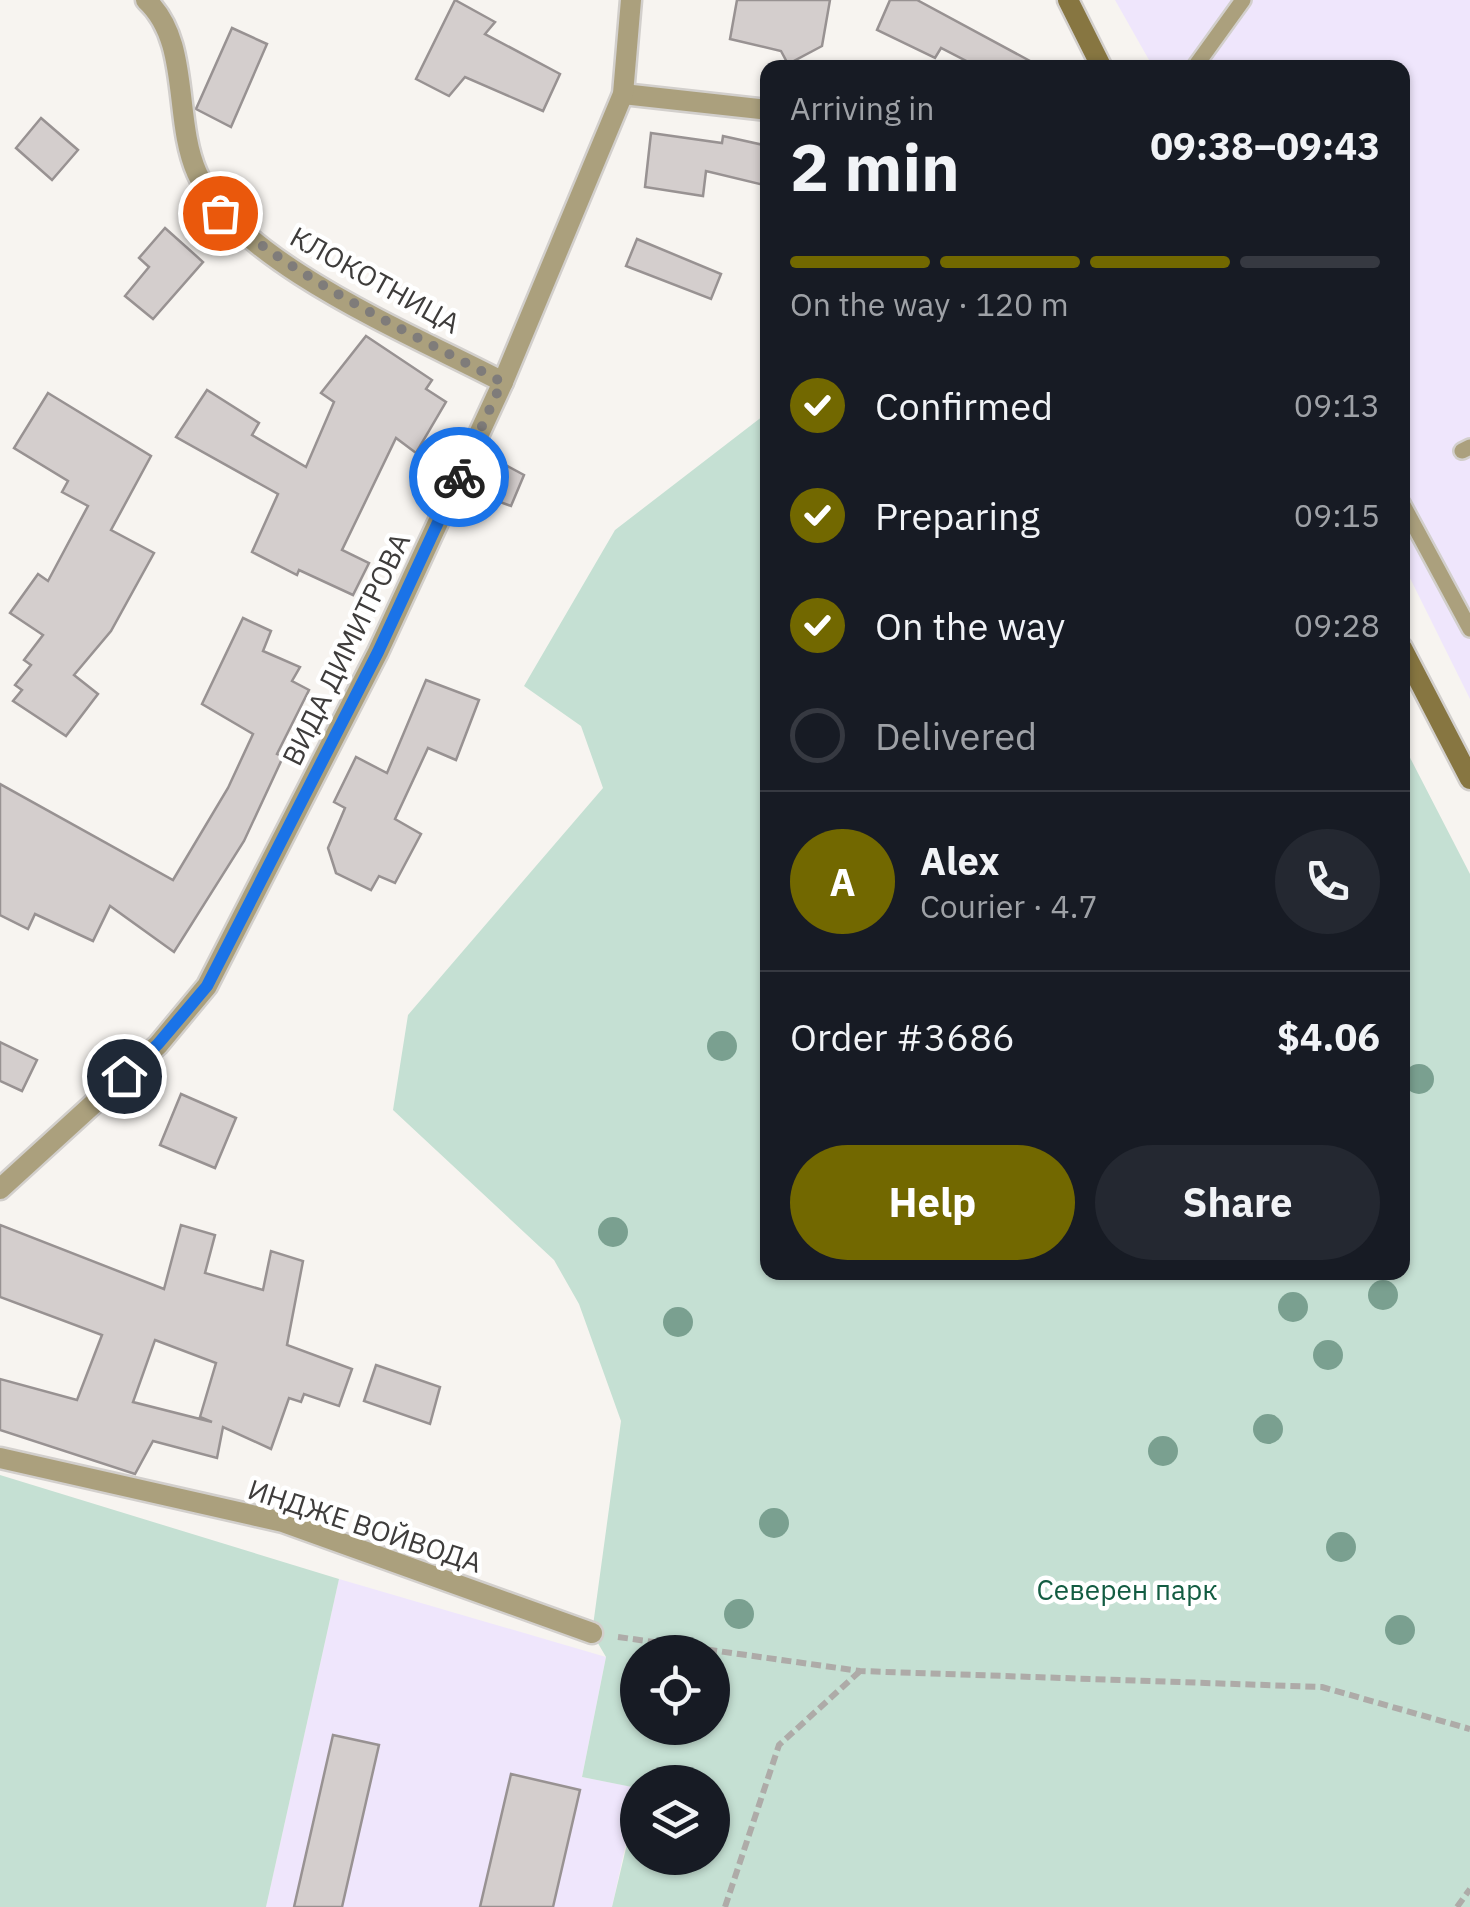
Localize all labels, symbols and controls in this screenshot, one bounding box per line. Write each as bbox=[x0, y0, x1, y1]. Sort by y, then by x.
text: Arriving in bbox=[790, 87, 935, 129]
text: 09:38–09:43 bbox=[1150, 121, 1380, 170]
text: 2 min bbox=[790, 124, 960, 209]
pin bbox=[178, 171, 263, 256]
icon: bag bbox=[193, 186, 248, 241]
street label: КЛОКОТНИЦА bbox=[284, 218, 467, 341]
text: On the way · 120 m bbox=[790, 283, 1069, 325]
icon: check bbox=[790, 378, 845, 433]
text: Confirmed bbox=[875, 381, 1053, 430]
text: 09:13 bbox=[1294, 384, 1380, 426]
courier bbox=[409, 427, 509, 527]
icon: bike bbox=[432, 450, 487, 505]
icon: check bbox=[790, 488, 845, 543]
text: Preparing bbox=[875, 491, 1040, 540]
text: 09:15 bbox=[1294, 494, 1380, 536]
street label: ВИДА ДИМИТРОВА bbox=[273, 526, 418, 771]
icon: check bbox=[790, 598, 845, 653]
text: On the way bbox=[875, 601, 1065, 650]
text: 09:28 bbox=[1294, 604, 1380, 646]
text: Delivered bbox=[875, 711, 1037, 760]
button: phone bbox=[1275, 829, 1380, 934]
text: Alex bbox=[920, 836, 1000, 885]
text: A bbox=[829, 857, 856, 906]
text: Courier · 4.7 bbox=[920, 885, 1098, 927]
text: Order #3686 bbox=[790, 1012, 1015, 1061]
text: $4.06 bbox=[1277, 1012, 1380, 1061]
pin bbox=[82, 1034, 167, 1119]
icon: home bbox=[97, 1049, 152, 1104]
button: Help bbox=[790, 1145, 1075, 1260]
button: Share bbox=[1095, 1145, 1380, 1260]
street label: ИНДЖЕ ВОЙВОДА bbox=[243, 1470, 487, 1581]
park label: Северен парк bbox=[1036, 1571, 1218, 1608]
map controls bbox=[620, 1635, 730, 1875]
button: locate bbox=[620, 1635, 730, 1745]
button: layers bbox=[620, 1765, 730, 1875]

